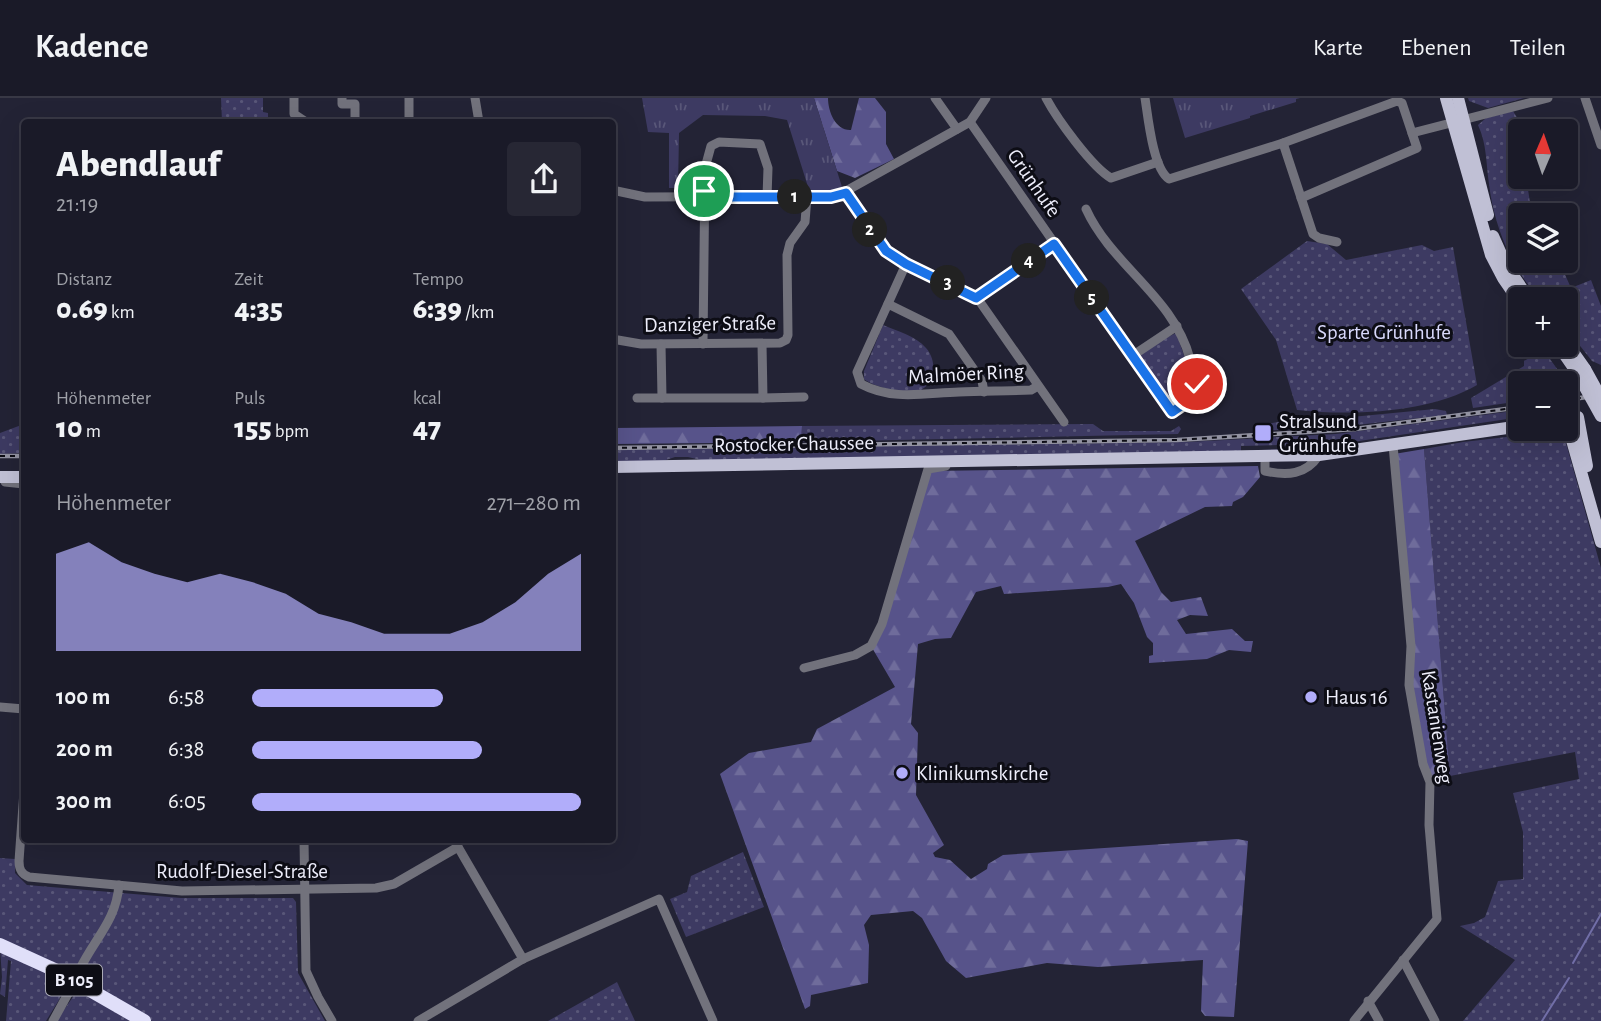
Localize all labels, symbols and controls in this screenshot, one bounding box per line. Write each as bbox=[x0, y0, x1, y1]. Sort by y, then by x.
text: Kadence bbox=[35, 31, 149, 64]
text: Karte bbox=[1313, 36, 1363, 60]
text: Ebenen bbox=[1401, 36, 1472, 60]
text: Teilen bbox=[1510, 36, 1566, 60]
north arrow bbox=[1508, 119, 1578, 189]
map controls bbox=[1508, 119, 1578, 441]
button: share bbox=[507, 142, 581, 216]
street label: Grünhufe bbox=[1003, 145, 1065, 221]
text: Abendlauf bbox=[56, 146, 220, 184]
pin bbox=[674, 161, 734, 221]
icon: arrive bbox=[685, 172, 723, 210]
pin: 1 bbox=[778, 180, 812, 214]
text: 1 bbox=[791, 187, 798, 206]
text: 21:19 bbox=[56, 193, 98, 216]
button: layers bbox=[1508, 203, 1578, 273]
pin: 2 bbox=[852, 212, 888, 248]
text: 2 bbox=[865, 220, 874, 239]
pin: 4 bbox=[1012, 244, 1046, 278]
text: 4 bbox=[1024, 251, 1033, 270]
pin: 3 bbox=[930, 266, 965, 300]
text: Distanz bbox=[56, 270, 112, 289]
text: Zeit bbox=[234, 270, 263, 289]
text: Tempo bbox=[413, 270, 464, 289]
text: 3 bbox=[943, 273, 952, 292]
pin: 5 bbox=[1074, 280, 1110, 316]
button: + bbox=[1508, 287, 1578, 357]
text: 5 bbox=[1087, 288, 1096, 307]
text: 0.69 bbox=[56, 294, 108, 324]
text: 4:35 bbox=[234, 294, 283, 324]
text: 6:39 bbox=[413, 294, 462, 324]
text: km bbox=[108, 303, 135, 322]
text: /km bbox=[462, 303, 495, 322]
street label: Danziger Straße bbox=[644, 312, 776, 336]
park label: Sparte Grünhufe bbox=[1317, 322, 1451, 343]
pin bbox=[1167, 354, 1227, 414]
street label: Malmöer Ring bbox=[907, 360, 1025, 388]
icon: check bbox=[1178, 365, 1216, 403]
button: − bbox=[1508, 371, 1578, 441]
text: Höhenmeter bbox=[56, 389, 151, 408]
text: Puls bbox=[234, 389, 265, 408]
text: kcal bbox=[413, 389, 442, 408]
place label: Stralsund Grünhufe bbox=[1279, 411, 1357, 456]
text: 10 bbox=[56, 413, 83, 443]
text: 155 bbox=[234, 413, 272, 443]
text: 47 bbox=[413, 413, 441, 443]
text: m bbox=[83, 422, 101, 441]
text: bpm bbox=[272, 422, 309, 441]
marker: Stralsund Grünhufe bbox=[1253, 423, 1273, 443]
street label: Rostocker Chaussee bbox=[714, 432, 874, 456]
text: Höhenmeter bbox=[56, 492, 171, 515]
text: 271–280 m bbox=[486, 492, 581, 515]
street label: Kastanienweg bbox=[1418, 669, 1456, 786]
text: 100 m bbox=[56, 686, 110, 709]
text: 6:58 bbox=[168, 686, 205, 709]
place label: Haus 16 bbox=[1325, 687, 1388, 708]
marker: Haus 16 bbox=[1303, 689, 1319, 705]
text: 200 m bbox=[56, 738, 113, 761]
text: 6:38 bbox=[168, 738, 204, 761]
place label: Klinikumskirche bbox=[916, 763, 1048, 784]
marker: Klinikumskirche bbox=[894, 765, 910, 781]
text: 300 m bbox=[56, 790, 112, 813]
text: 6:05 bbox=[168, 790, 206, 813]
street label: Rudolf-Diesel-Straße bbox=[156, 861, 328, 882]
road number: B 105 bbox=[46, 964, 102, 996]

